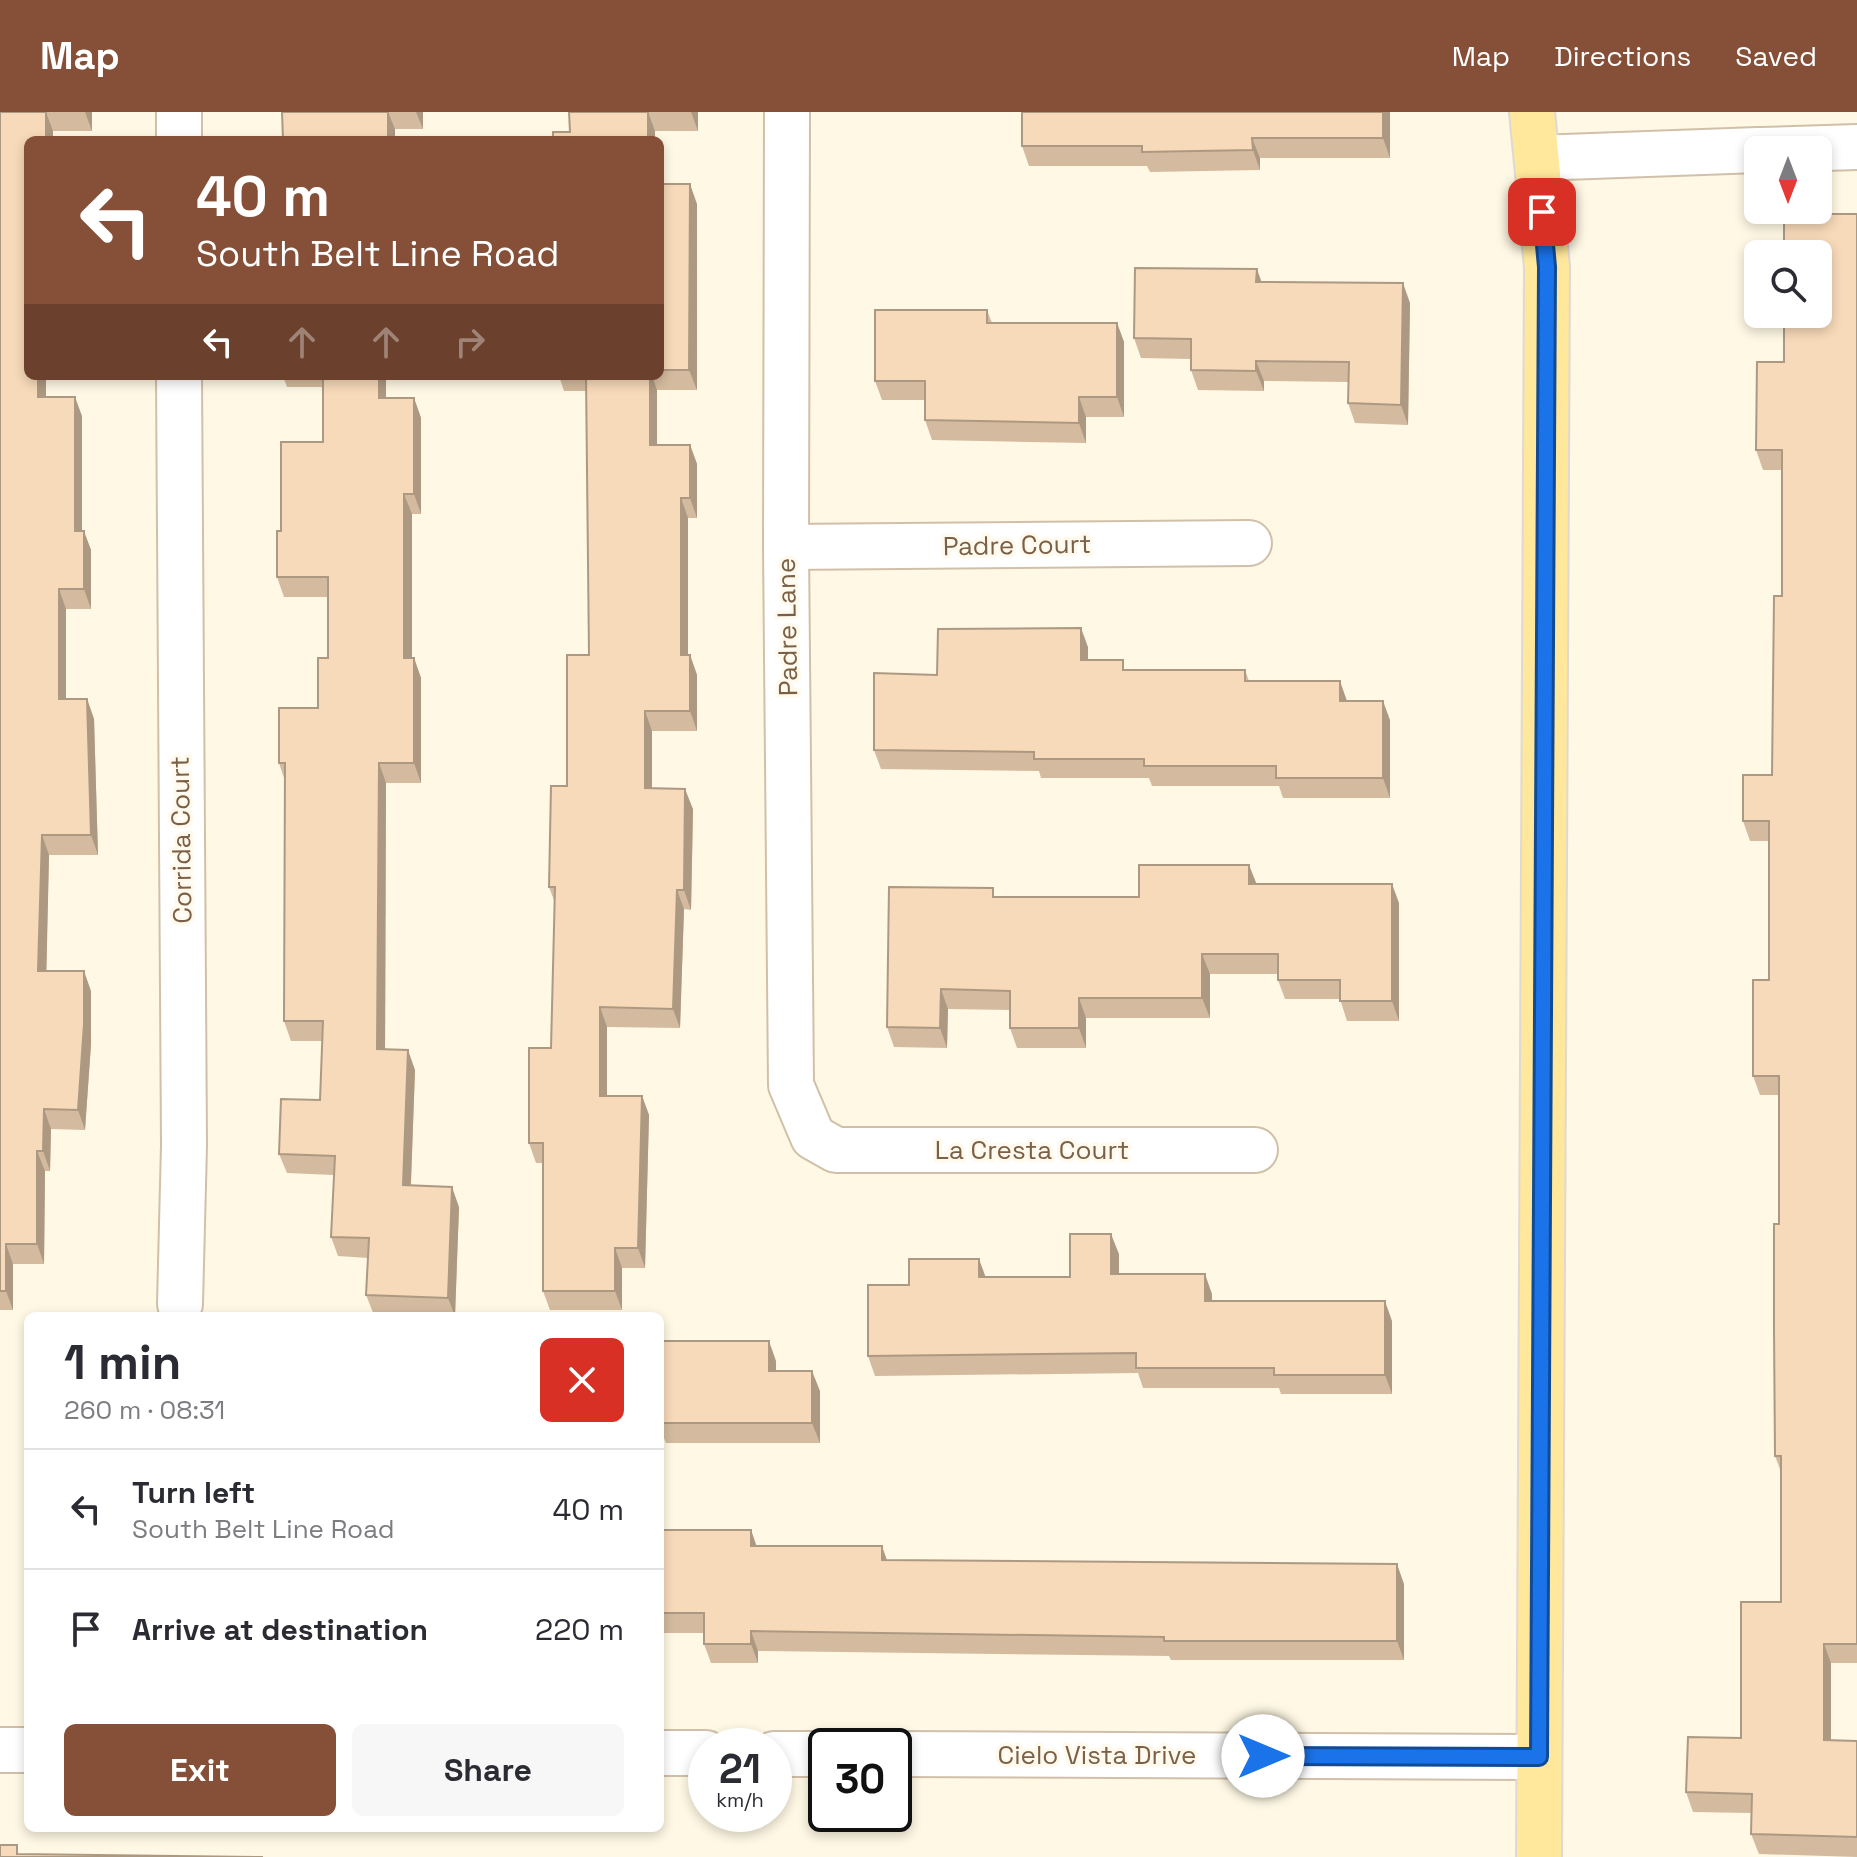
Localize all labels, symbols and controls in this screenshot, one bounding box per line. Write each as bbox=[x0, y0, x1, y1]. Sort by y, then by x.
text: Map bbox=[40, 32, 120, 80]
text: Map bbox=[1452, 38, 1510, 74]
text: Directions bbox=[1554, 38, 1691, 74]
text: Saved bbox=[1735, 38, 1817, 74]
north arrow bbox=[1744, 136, 1832, 224]
map controls bbox=[1744, 136, 1832, 328]
text: 40 m bbox=[196, 161, 330, 232]
icon: left bbox=[64, 168, 168, 272]
pin bbox=[1508, 178, 1576, 246]
icon: arrive bbox=[1520, 190, 1564, 234]
text: South Belt Line Road bbox=[196, 231, 559, 277]
button: search bbox=[1744, 240, 1832, 328]
icon: left bbox=[196, 320, 240, 364]
icon: ahead bbox=[280, 320, 324, 364]
icon: ahead bbox=[364, 320, 408, 364]
icon: right bbox=[448, 320, 492, 364]
street label: Padre Court bbox=[942, 527, 1092, 563]
street label: Padre Lane bbox=[769, 557, 805, 697]
street label: Corrida Court bbox=[163, 756, 199, 924]
street label: La Cresta Court bbox=[935, 1133, 1129, 1167]
text: 1 min bbox=[64, 1332, 181, 1393]
button: close bbox=[540, 1338, 624, 1422]
text: 260 m · 08:31 bbox=[64, 1393, 225, 1427]
text: Turn left bbox=[132, 1473, 255, 1512]
icon: left bbox=[64, 1487, 108, 1531]
text: 40 m bbox=[553, 1490, 624, 1529]
text: South Belt Line Road bbox=[132, 1512, 394, 1546]
icon: arrive bbox=[64, 1607, 108, 1651]
text: Arrive at destination bbox=[132, 1610, 428, 1649]
text: 220 m bbox=[535, 1610, 624, 1649]
position arrow bbox=[1221, 1714, 1305, 1798]
button: Exit bbox=[64, 1724, 336, 1816]
button: Share bbox=[352, 1724, 624, 1816]
speed limit sign: 30 bbox=[808, 1728, 912, 1832]
street label: Cielo Vista Drive bbox=[998, 1738, 1196, 1772]
text: 21 bbox=[719, 1744, 761, 1795]
text: km/h bbox=[716, 1787, 764, 1813]

